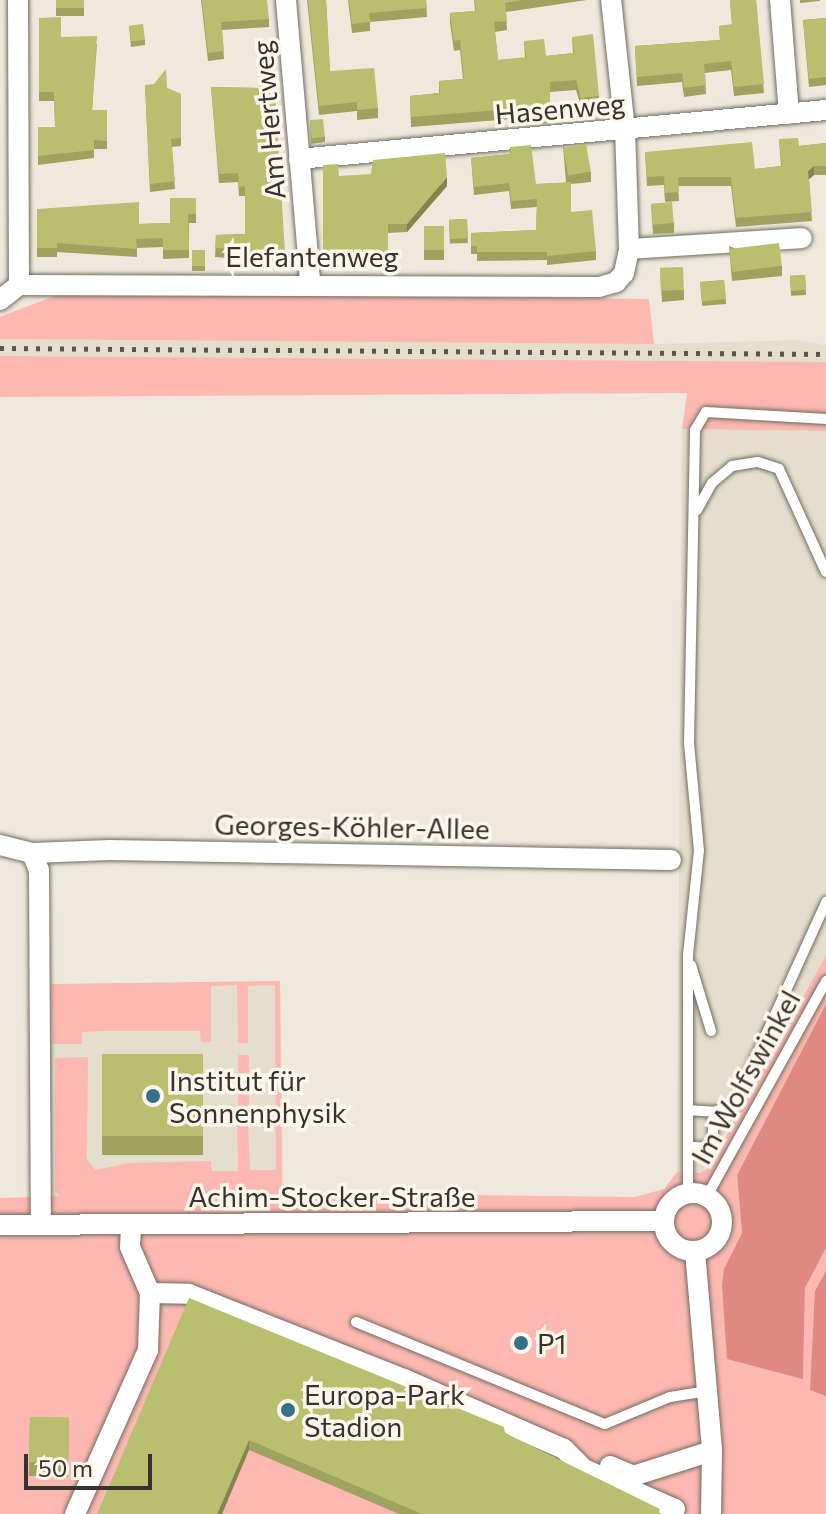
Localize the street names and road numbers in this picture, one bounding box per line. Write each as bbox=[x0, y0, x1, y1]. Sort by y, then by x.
street label: Am Hertweg bbox=[244, 39, 292, 201]
street label: Hasenweg bbox=[493, 86, 627, 130]
street label: Elefantenweg bbox=[225, 239, 399, 273]
street label: Georges-Köhler-Allee bbox=[214, 807, 490, 845]
street label: Im Wolfswinkel bbox=[683, 984, 807, 1170]
street label: Achim-Stocker-Straße bbox=[188, 1179, 476, 1213]

